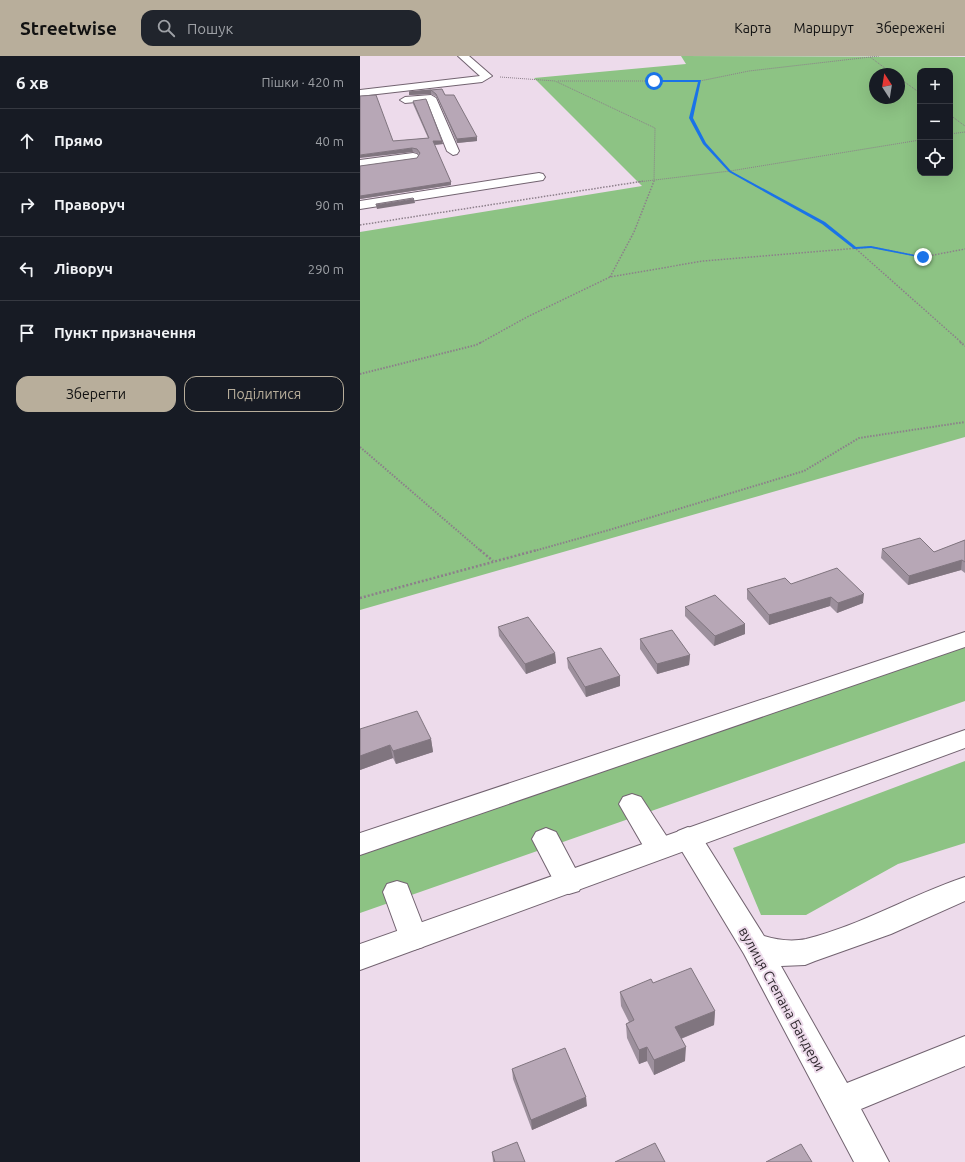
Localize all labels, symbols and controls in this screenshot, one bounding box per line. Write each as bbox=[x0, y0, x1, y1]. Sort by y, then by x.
search box bbox=[141, 10, 421, 46]
text: Streetwise bbox=[20, 17, 117, 39]
icon: search bbox=[155, 17, 177, 39]
text: Пошук bbox=[187, 20, 233, 37]
text: Карта bbox=[734, 20, 771, 36]
text: Маршрут bbox=[793, 20, 854, 36]
text: Збережені bbox=[876, 20, 945, 36]
north arrow bbox=[869, 68, 905, 104]
map controls bbox=[917, 68, 953, 176]
button: + bbox=[917, 68, 953, 104]
route start bbox=[645, 72, 663, 90]
text: 6 хв bbox=[16, 73, 49, 92]
text: Пішки · 420 m bbox=[262, 75, 344, 89]
button: − bbox=[917, 104, 953, 140]
icon: ahead bbox=[16, 130, 38, 152]
text: Прямо bbox=[54, 132, 103, 149]
text: 40 m bbox=[315, 134, 344, 148]
button: locate bbox=[917, 140, 953, 176]
icon: right bbox=[16, 194, 38, 216]
text: Праворуч bbox=[54, 196, 125, 213]
text: 90 m bbox=[315, 198, 344, 212]
route end bbox=[914, 248, 932, 266]
icon: left bbox=[16, 258, 38, 280]
text: Ліворуч bbox=[54, 260, 113, 277]
text: 290 m bbox=[308, 262, 344, 276]
icon: arrive bbox=[16, 322, 38, 344]
text: Пункт призначення bbox=[54, 324, 196, 341]
button: Зберегти bbox=[16, 376, 176, 412]
button: Поділитися bbox=[184, 376, 344, 412]
street label: вулиця Степана Бандери bbox=[736, 924, 828, 1074]

